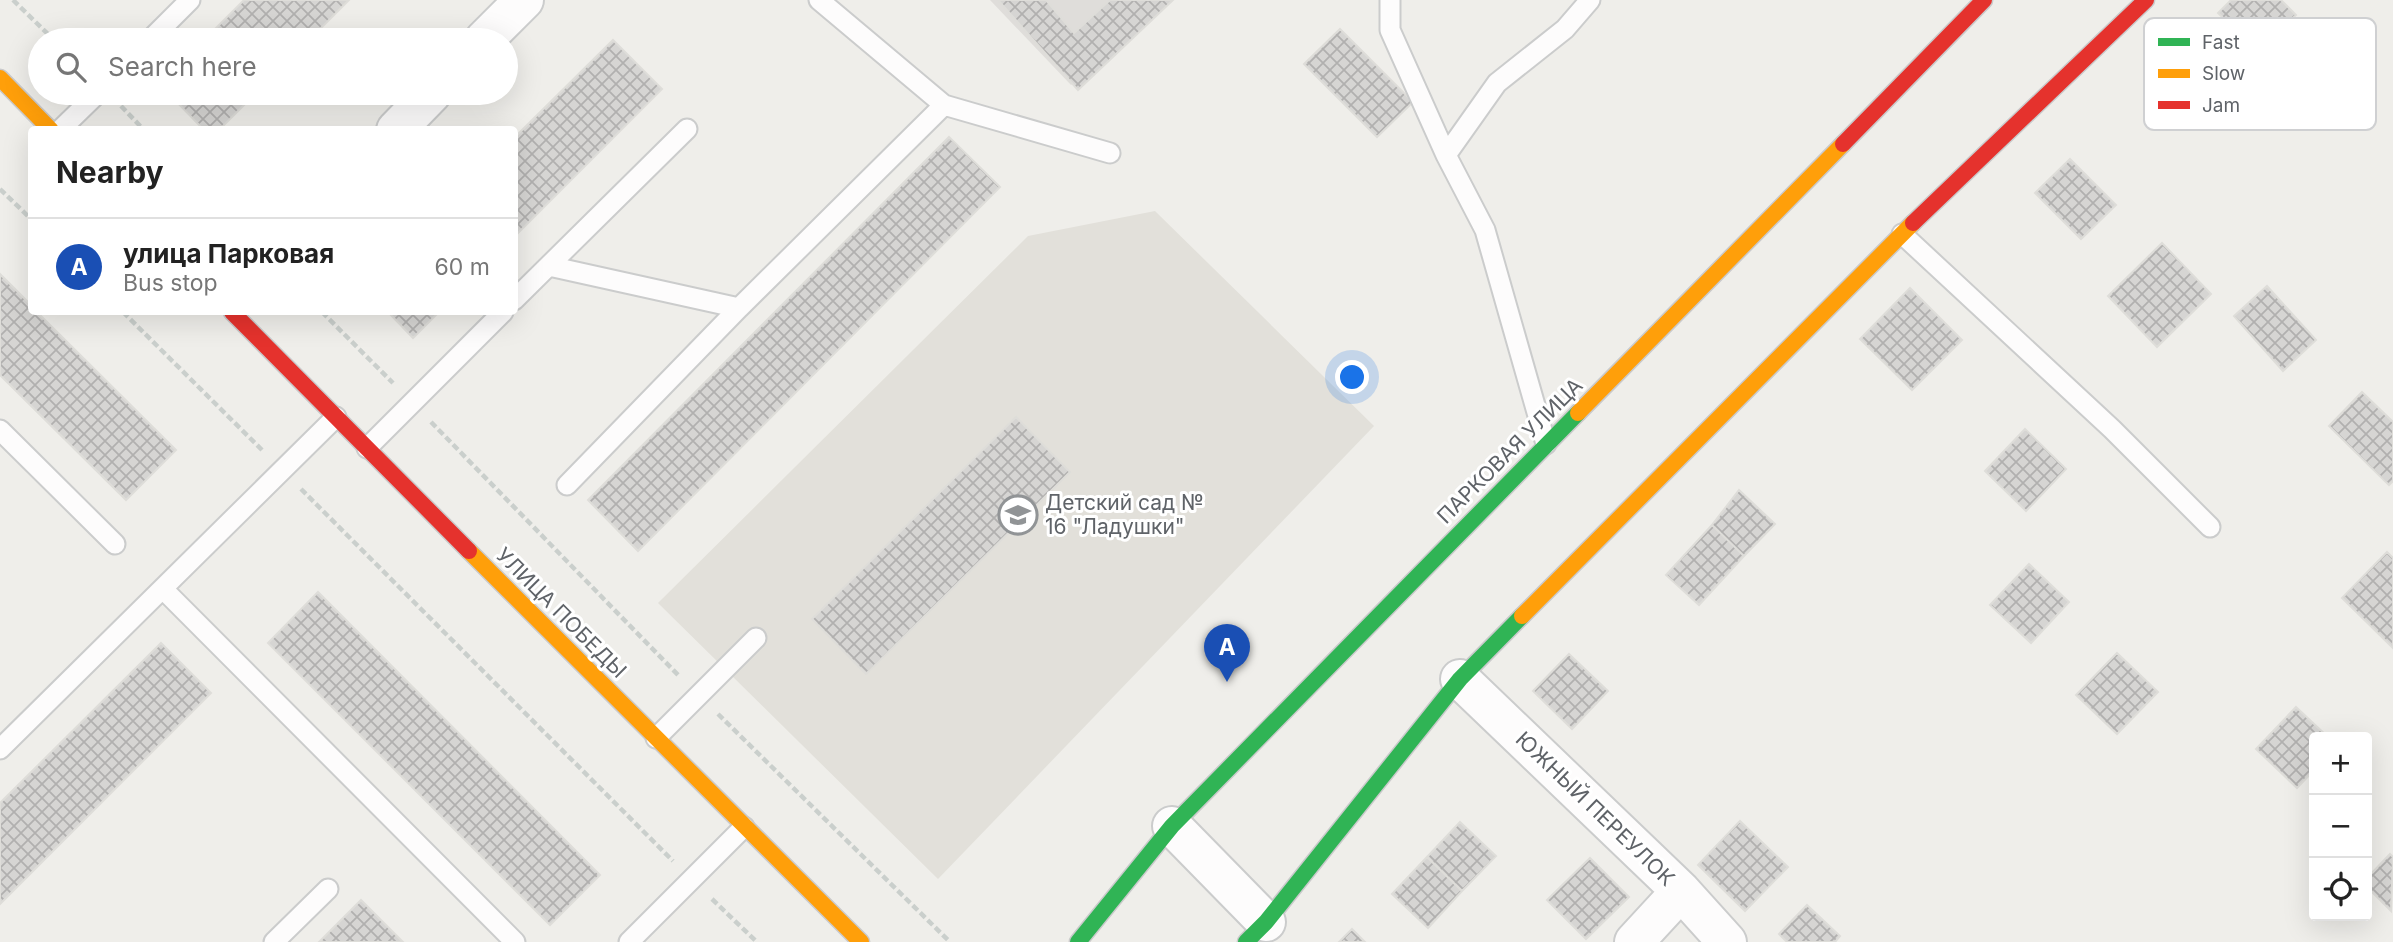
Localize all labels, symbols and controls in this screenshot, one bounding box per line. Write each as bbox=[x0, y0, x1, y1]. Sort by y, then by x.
legend bbox=[2144, 18, 2376, 130]
search box bbox=[28, 28, 518, 105]
text: Fast bbox=[2202, 31, 2240, 54]
icon: search bbox=[52, 48, 90, 86]
text: Search here bbox=[108, 51, 257, 82]
text: Slow bbox=[2202, 62, 2245, 85]
text: Jam bbox=[2202, 94, 2240, 117]
text: Nearby bbox=[56, 154, 164, 190]
text: улица Парковая bbox=[123, 238, 334, 269]
text: A bbox=[70, 253, 88, 281]
text: 60 m bbox=[435, 253, 490, 281]
text: Bus stop bbox=[123, 269, 218, 297]
your location bbox=[1335, 360, 1369, 394]
street label: ПАРКОВАЯ УЛИЦА bbox=[1432, 373, 1587, 528]
place label: Детский сад № 16 "Ладушки" bbox=[1045, 490, 1204, 539]
school or university icon: Детский сад № 16 "Ладушки" bbox=[997, 494, 1039, 536]
street label: УЛИЦА ПОБЕДЫ bbox=[491, 542, 632, 683]
pin: A bbox=[1204, 624, 1250, 682]
street label: ЮЖНЫЙ ПЕРЕУЛОК bbox=[1511, 726, 1681, 891]
map controls bbox=[2309, 732, 2372, 921]
button: + bbox=[2309, 732, 2372, 795]
button: − bbox=[2309, 795, 2372, 858]
button: locate bbox=[2309, 858, 2372, 921]

